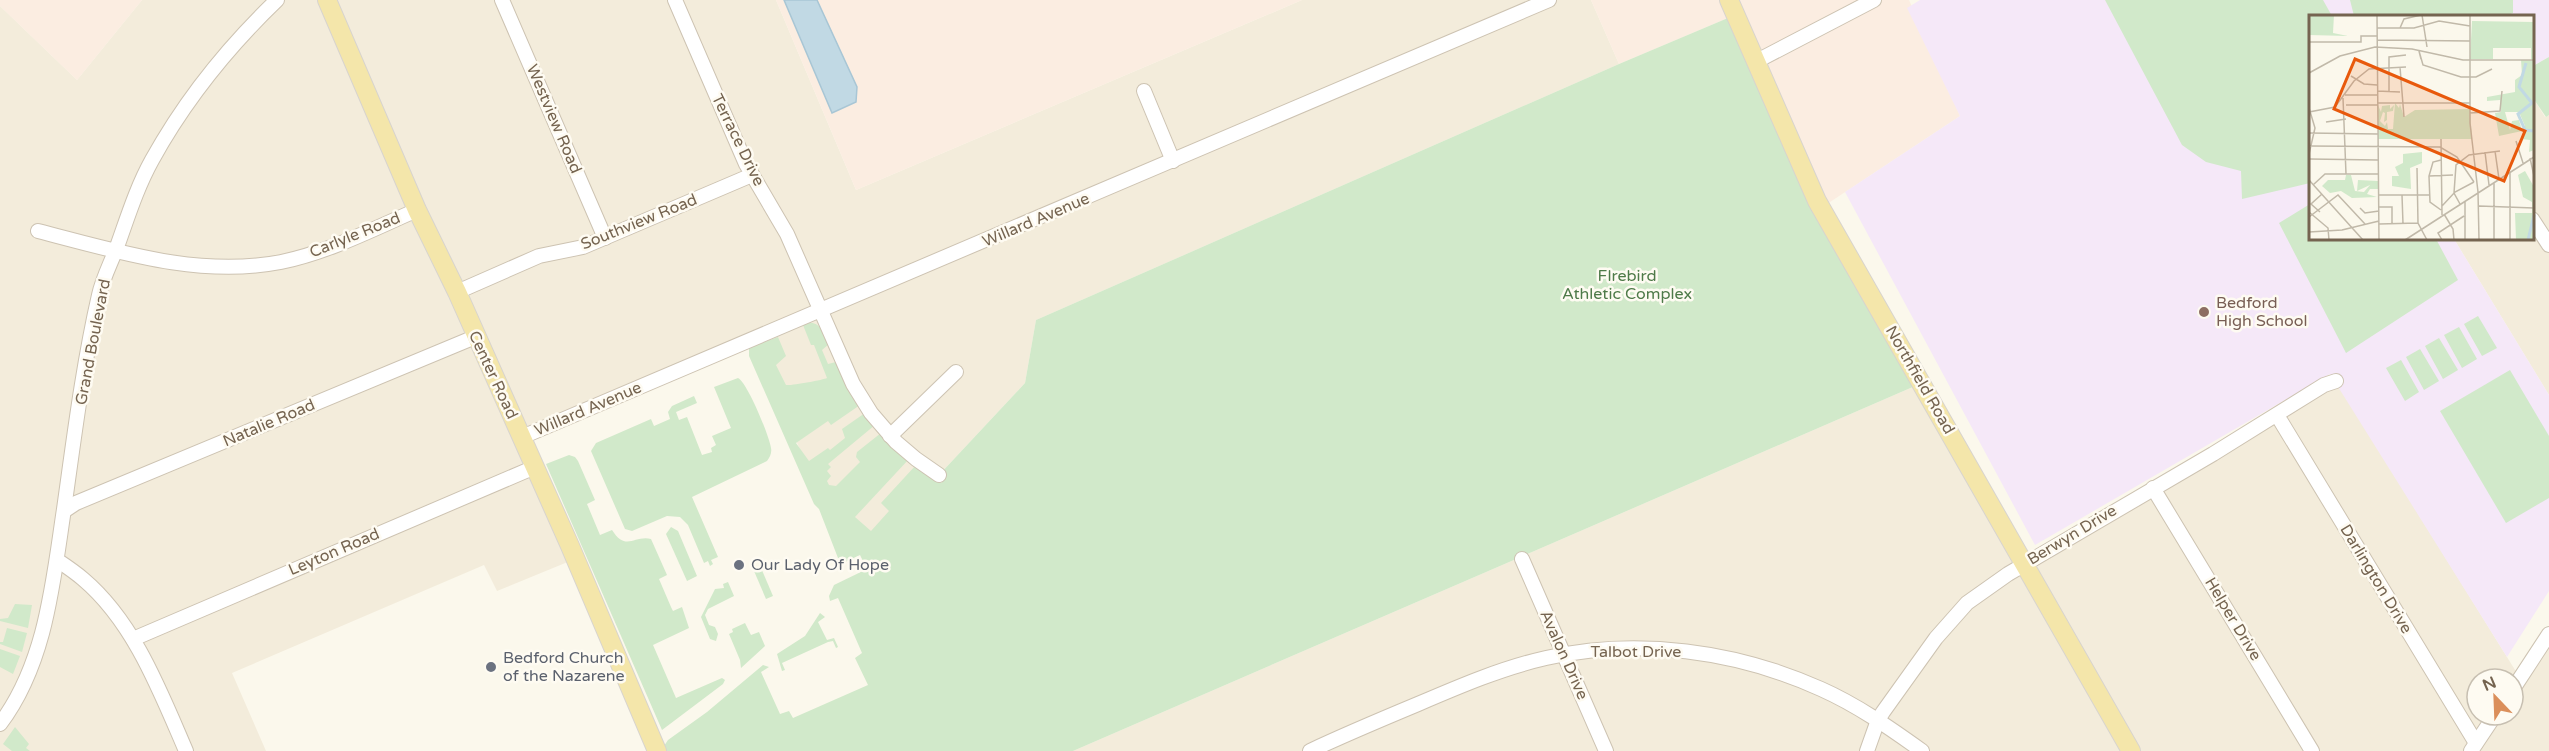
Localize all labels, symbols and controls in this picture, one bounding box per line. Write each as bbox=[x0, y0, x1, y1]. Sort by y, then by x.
inset map bbox=[2309, 15, 2534, 240]
street label: Westview Road bbox=[522, 61, 586, 177]
street label: Terrace Drive bbox=[707, 91, 769, 189]
street label: Willard Avenue bbox=[979, 188, 1093, 252]
street label: Southview Road bbox=[578, 190, 700, 254]
street label: Carlyle Road bbox=[307, 208, 403, 262]
park label: FIrebird Athletic Complex bbox=[1562, 266, 1692, 304]
street label: Grand Boulevard bbox=[71, 277, 115, 407]
place label: Bedford High School bbox=[2216, 293, 2307, 331]
marker: Bedford High School bbox=[2197, 305, 2211, 319]
street label: Northfield Road bbox=[1881, 322, 1959, 438]
street label: Center Road bbox=[464, 328, 522, 422]
street label: Willard Avenue bbox=[531, 377, 645, 441]
street label: Natalie Road bbox=[220, 395, 318, 451]
street label: Berwyn Drive bbox=[2024, 500, 2120, 570]
street label: Darlington Drive bbox=[2336, 521, 2416, 637]
street label: Leyton Road bbox=[285, 524, 383, 580]
place label: Our Lady Of Hope bbox=[751, 555, 889, 575]
marker: Our Lady Of Hope bbox=[732, 558, 746, 572]
street label: Helper Drive bbox=[2200, 574, 2266, 664]
street label: Avalon Drive bbox=[1535, 607, 1593, 703]
street label: Talbot Drive bbox=[1591, 642, 1681, 662]
place label: Bedford Church of the Nazarene bbox=[503, 648, 625, 686]
marker: Bedford Church of the Nazarene bbox=[484, 660, 498, 674]
north arrow bbox=[2465, 667, 2525, 727]
text: N bbox=[2480, 672, 2499, 696]

